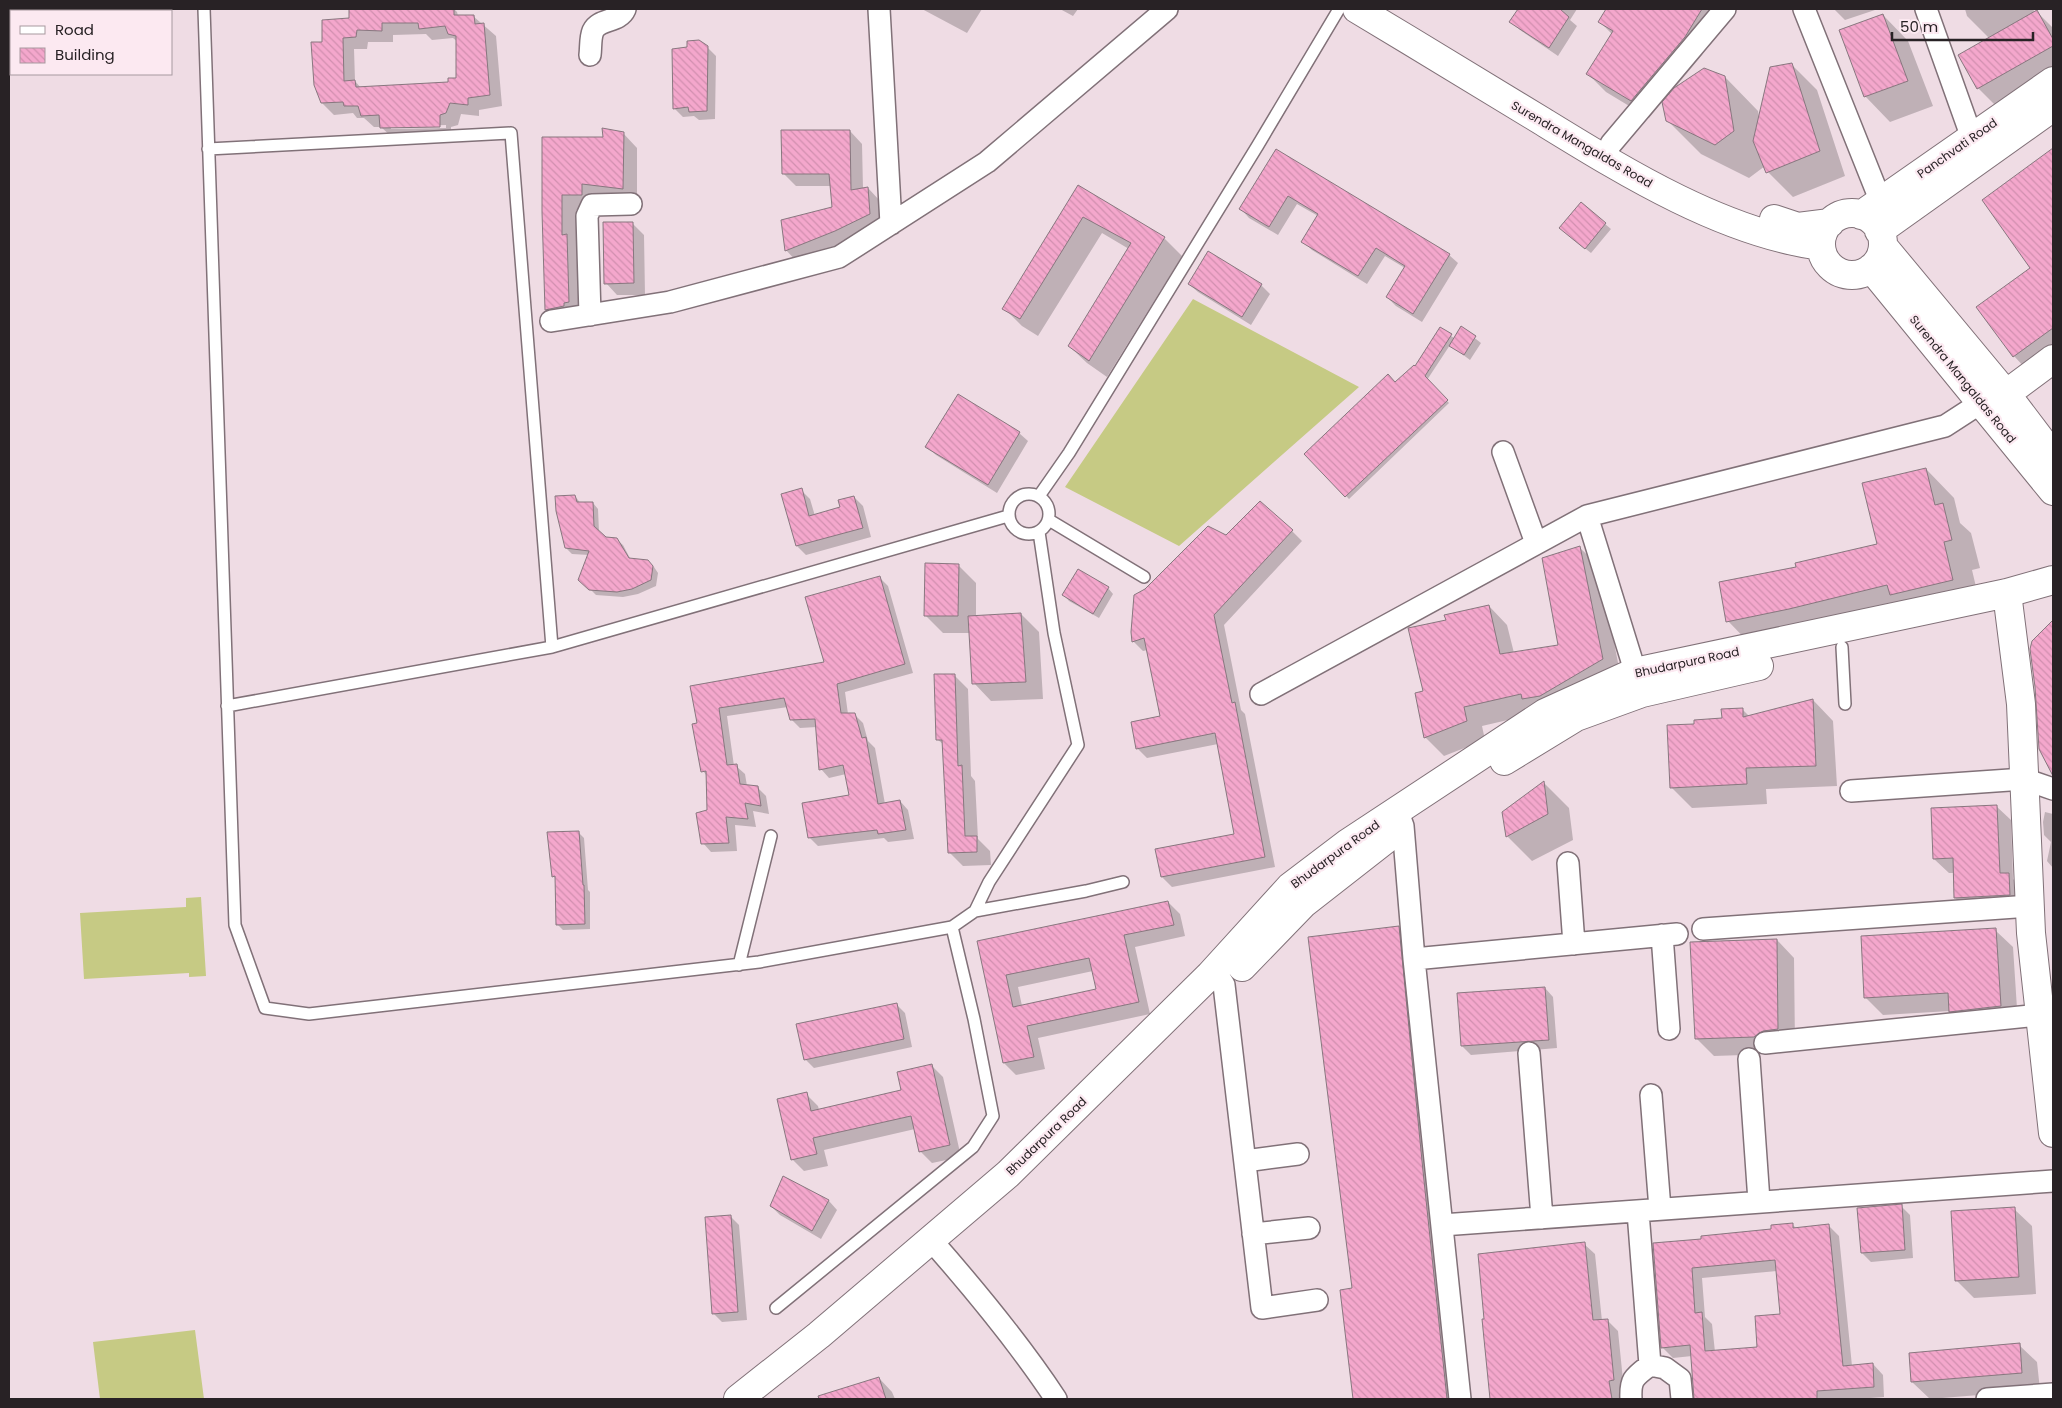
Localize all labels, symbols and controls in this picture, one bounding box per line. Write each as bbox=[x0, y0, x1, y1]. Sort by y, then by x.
legend bbox=[10, 10, 172, 75]
scale bar bbox=[1892, 10, 2033, 42]
text: 50 m bbox=[1900, 16, 1938, 37]
text: Road bbox=[55, 19, 94, 40]
text: Building bbox=[55, 44, 115, 65]
street label: Surendra Mangaldas Road bbox=[1508, 97, 1656, 191]
street label: Panchvati Road bbox=[1914, 114, 2000, 182]
street label: Surendra Mangaldas Road bbox=[1906, 311, 2020, 447]
street label: Bhudarpura Road bbox=[1633, 643, 1741, 681]
street label: Bhudarpura Road bbox=[1287, 816, 1383, 892]
street label: Bhudarpura Road bbox=[1002, 1093, 1090, 1179]

